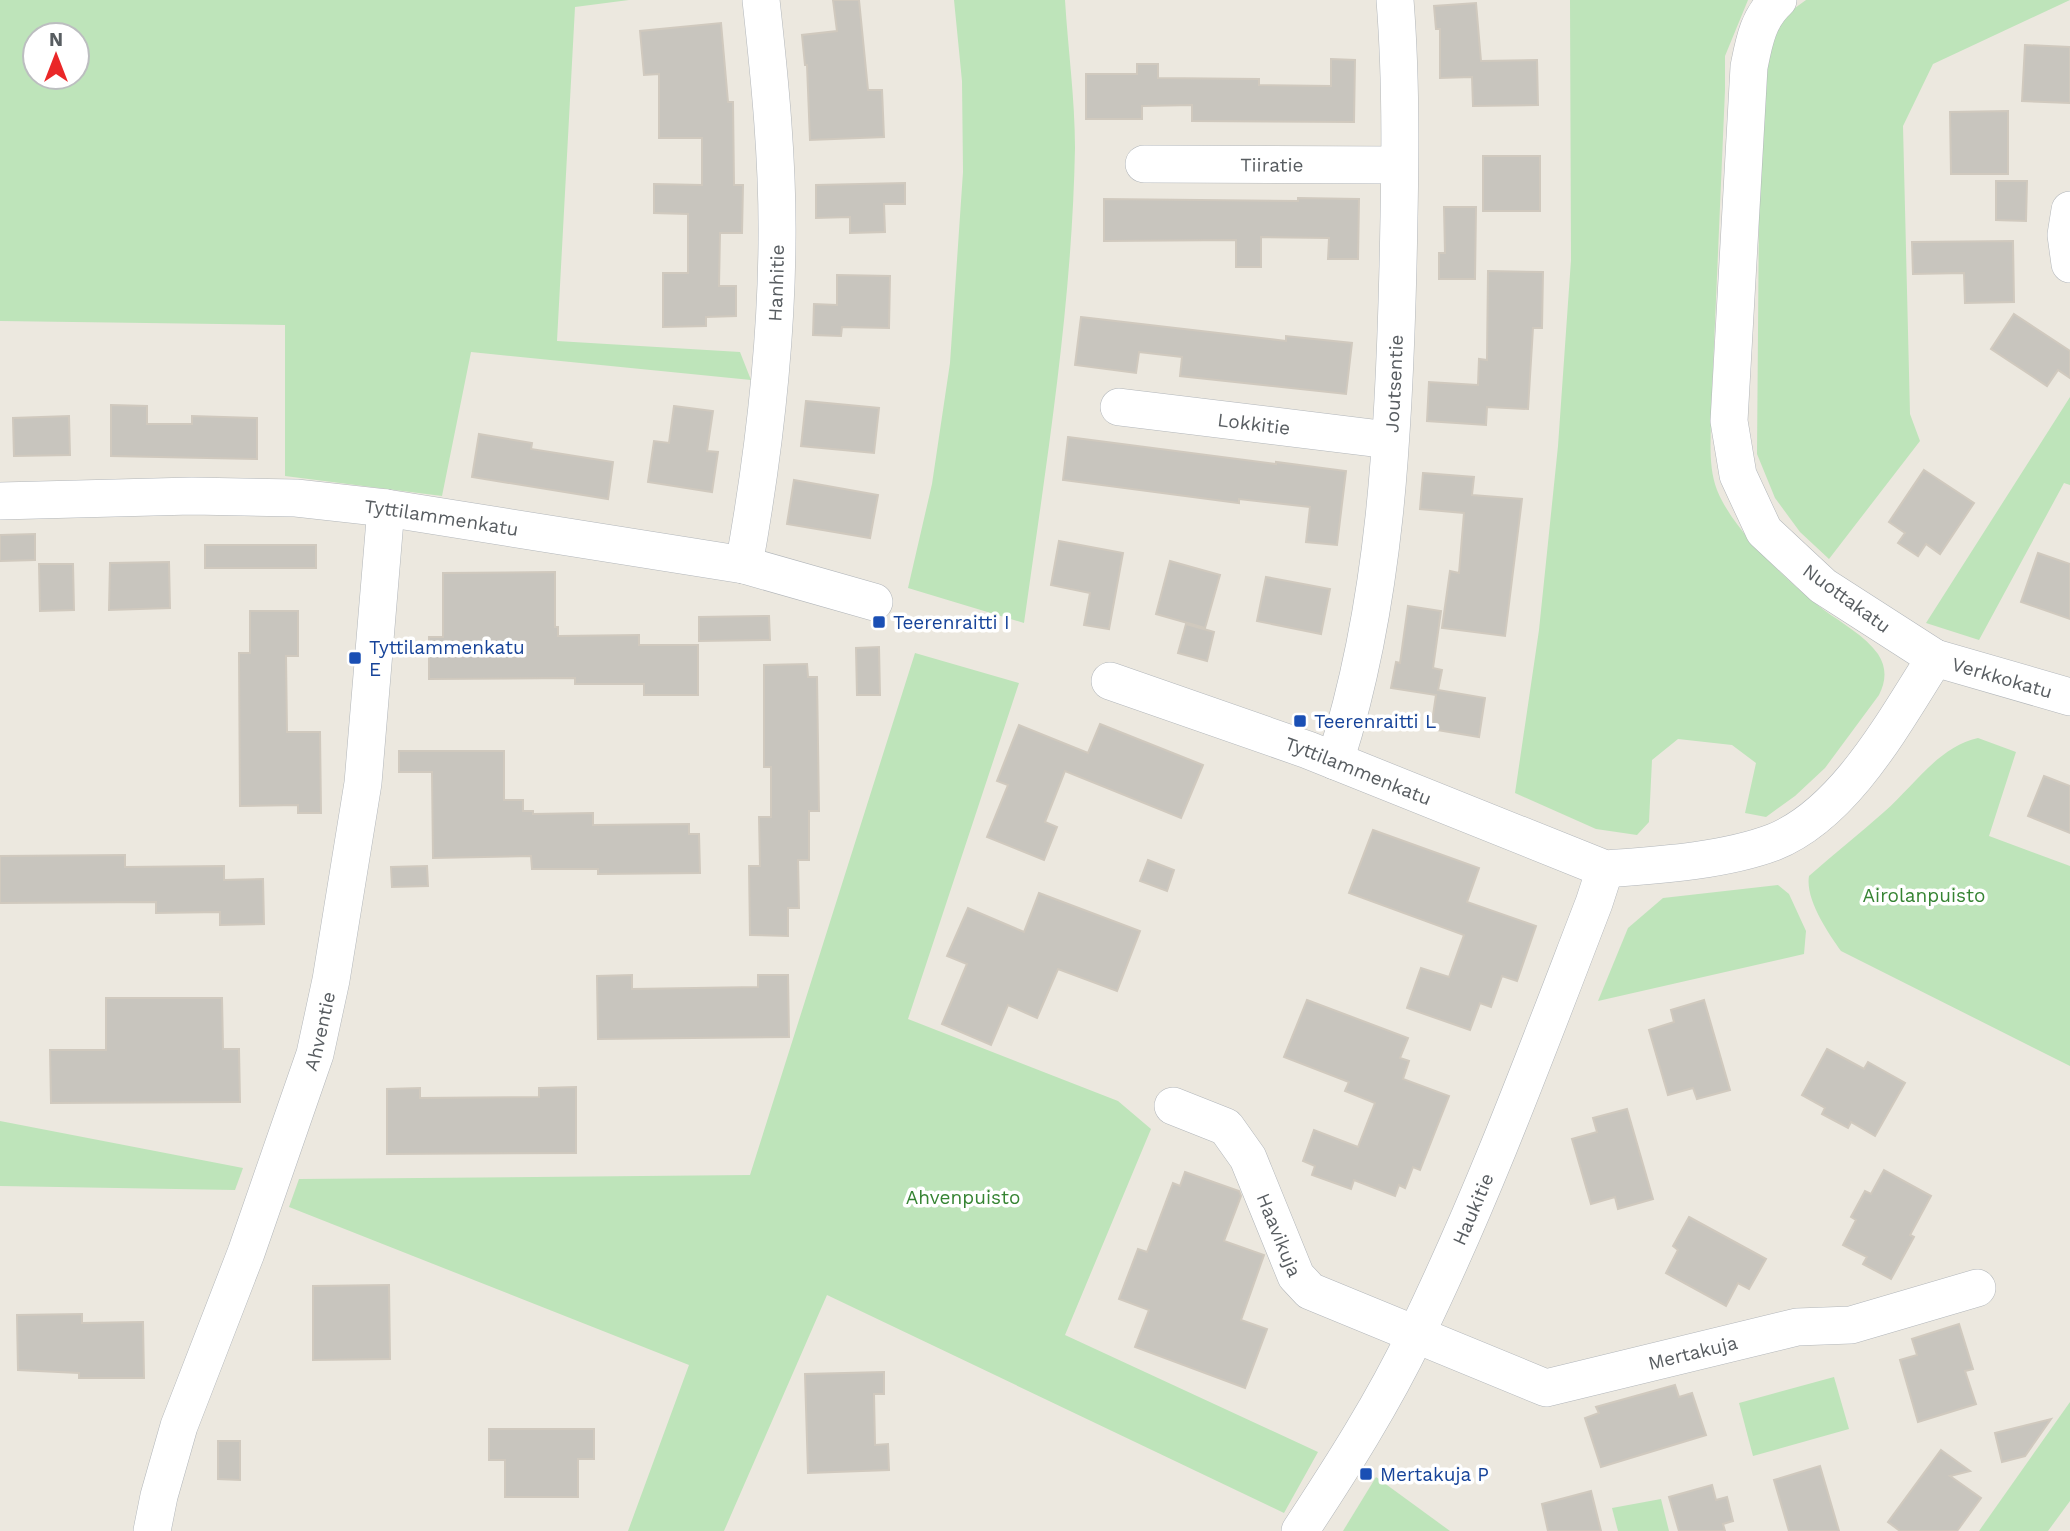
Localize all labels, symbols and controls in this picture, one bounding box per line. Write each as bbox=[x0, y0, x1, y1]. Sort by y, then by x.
north arrow bbox=[21, 21, 91, 91]
text: N bbox=[49, 28, 63, 51]
street label: Tiiratie bbox=[1240, 153, 1304, 177]
street label: Hanhitie bbox=[763, 244, 789, 322]
street label: Joutsentie bbox=[1380, 334, 1408, 434]
street label: Lokkitie bbox=[1216, 408, 1292, 440]
street label: Tyttilammenkatu bbox=[363, 495, 520, 541]
street label: Nuottakatu bbox=[1798, 559, 1895, 638]
place label: Teerenraitti I bbox=[893, 611, 1010, 634]
marker: Teerenraitti I bbox=[871, 614, 887, 630]
place label: Tyttilammenkatu E bbox=[369, 636, 525, 681]
marker: Tyttilammenkatu E bbox=[347, 650, 363, 666]
street label: Verkkokatu bbox=[1949, 652, 2055, 703]
place label: Teerenraitti L bbox=[1314, 710, 1436, 733]
marker: Teerenraitti L bbox=[1292, 713, 1308, 729]
street label: Tyttilammenkatu bbox=[1282, 732, 1435, 810]
park label: Airolanpuisto bbox=[1863, 884, 1985, 907]
street label: Ahventie bbox=[299, 989, 340, 1074]
street label: Haukitie bbox=[1448, 1170, 1499, 1249]
park label: Ahvenpuisto bbox=[906, 1186, 1020, 1209]
street label: Haavikuja bbox=[1252, 1190, 1306, 1281]
street label: Mertakuja bbox=[1646, 1331, 1740, 1375]
place label: Mertakuja P bbox=[1380, 1463, 1489, 1486]
marker: Mertakuja P bbox=[1358, 1466, 1374, 1482]

